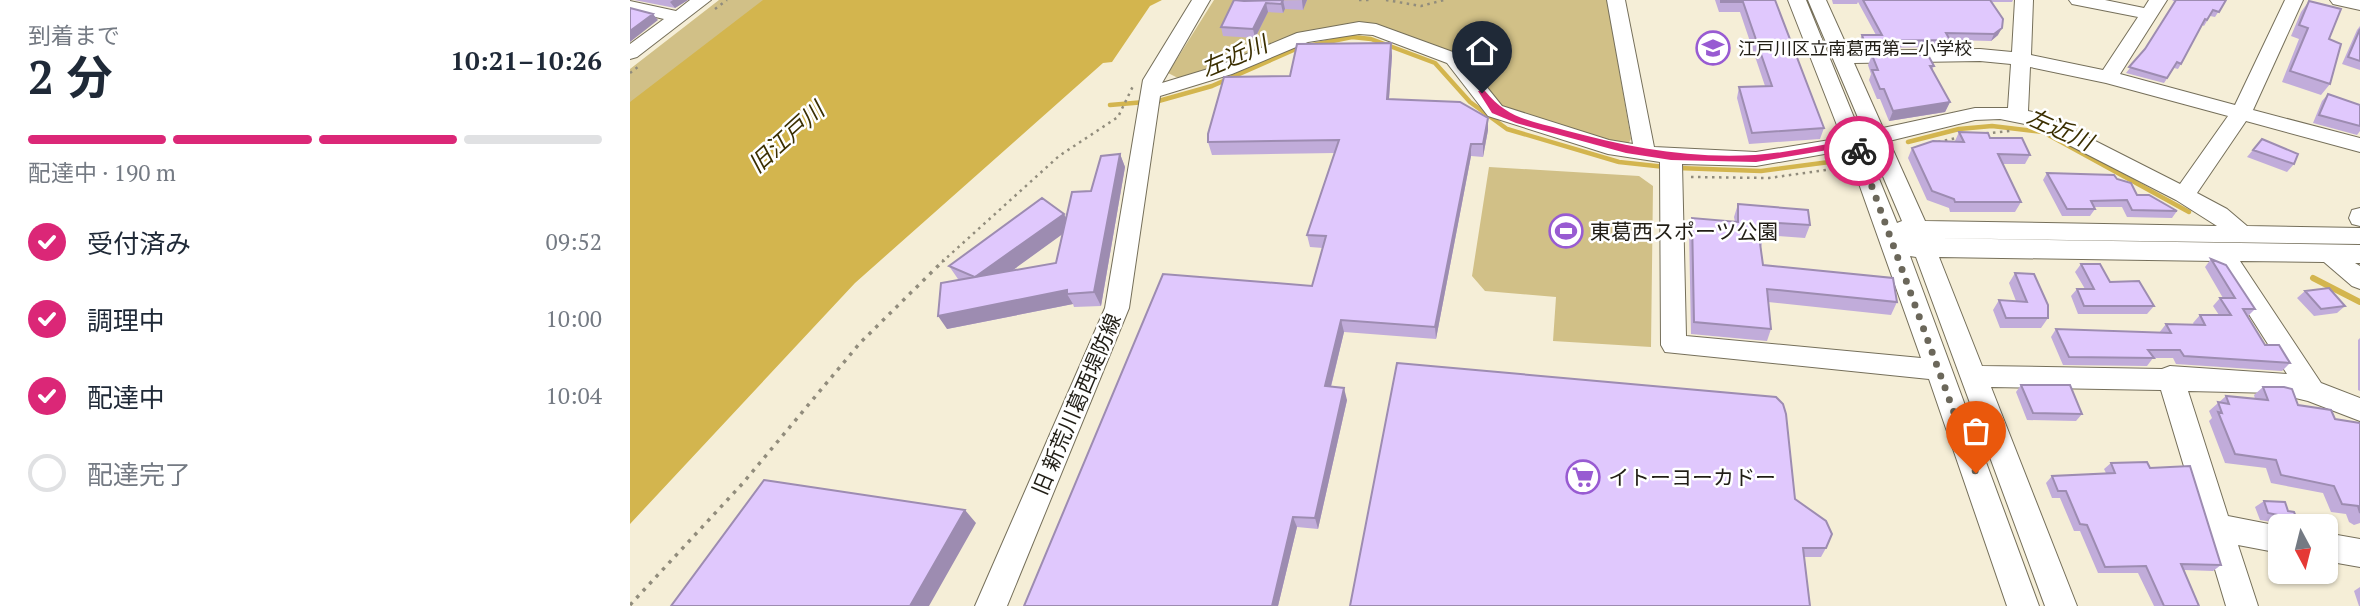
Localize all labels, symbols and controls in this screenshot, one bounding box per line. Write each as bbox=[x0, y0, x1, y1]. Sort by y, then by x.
text: 到着まで bbox=[28, 20, 120, 51]
pin bbox=[1452, 21, 1512, 93]
water label: 左近川 bbox=[1196, 27, 1275, 84]
school or university icon: 江戸川区立南葛西第二小学校 bbox=[1694, 29, 1732, 67]
icon: home bbox=[1463, 32, 1501, 70]
place label: 江戸川区立南葛西第二小学校 bbox=[1738, 36, 1972, 60]
text: 10:21–10:26 bbox=[450, 43, 602, 77]
text: 2 分 bbox=[28, 46, 112, 107]
water label: 旧江戸川 bbox=[741, 93, 833, 179]
water label: 左近川 bbox=[2022, 101, 2101, 158]
courier bbox=[1824, 116, 1894, 186]
icon: bike bbox=[1840, 132, 1878, 170]
text: 配達中 · 190 m bbox=[28, 157, 176, 188]
sports icon: 東葛西スポーツ公園 bbox=[1547, 212, 1585, 250]
place label: 東葛西スポーツ公園 bbox=[1590, 217, 1779, 245]
icon: check bbox=[28, 223, 66, 261]
text: 受付済み bbox=[87, 226, 191, 260]
text: 09:52 bbox=[545, 226, 602, 257]
icon: check bbox=[28, 300, 66, 338]
text: 調理中 bbox=[87, 303, 165, 337]
text: 10:00 bbox=[545, 303, 602, 334]
street label: 旧 新荒川葛西堤防線 bbox=[1025, 309, 1127, 499]
icon: check bbox=[28, 377, 66, 415]
text: 配達中 bbox=[87, 380, 165, 414]
text: 10:04 bbox=[545, 380, 602, 411]
pin bbox=[1946, 401, 2006, 473]
icon: bag bbox=[1957, 412, 1995, 450]
text: 配達完了 bbox=[87, 457, 191, 491]
supermarket icon: イトーヨーカドー bbox=[1564, 458, 1602, 496]
place label: イトーヨーカドー bbox=[1608, 463, 1776, 491]
north arrow bbox=[2268, 514, 2338, 584]
map controls bbox=[2268, 514, 2338, 584]

